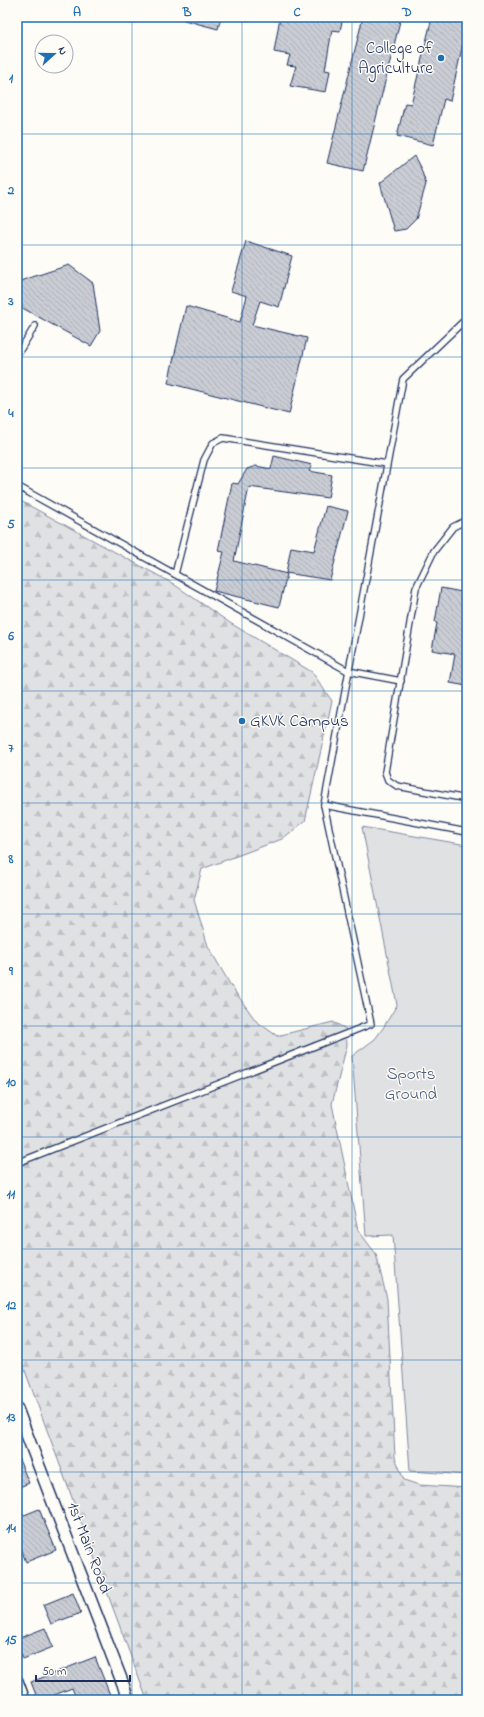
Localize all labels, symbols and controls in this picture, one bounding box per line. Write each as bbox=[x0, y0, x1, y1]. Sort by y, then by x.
text: A bbox=[73, 3, 81, 22]
text: B bbox=[182, 3, 192, 22]
text: C bbox=[293, 3, 301, 22]
text: D bbox=[401, 3, 412, 22]
north arrow bbox=[34, 34, 74, 74]
place label: College of Agriculture bbox=[358, 36, 433, 83]
text: N bbox=[54, 44, 71, 57]
marker: College of Agriculture bbox=[436, 53, 446, 63]
text: 1 bbox=[9, 69, 14, 88]
text: 2 bbox=[7, 181, 15, 200]
text: 3 bbox=[7, 292, 14, 311]
text: 4 bbox=[7, 404, 14, 423]
text: 5 bbox=[7, 515, 15, 534]
text: 6 bbox=[7, 627, 14, 646]
place label: GKVK Campus bbox=[250, 709, 349, 734]
marker: GKVK Campus bbox=[237, 716, 247, 726]
text: 7 bbox=[8, 739, 14, 758]
text: 8 bbox=[8, 850, 14, 869]
text: 9 bbox=[8, 962, 14, 981]
park label: Sports Ground bbox=[385, 1062, 438, 1107]
text: 10 bbox=[6, 1073, 16, 1092]
text: 11 bbox=[7, 1185, 16, 1204]
text: 12 bbox=[6, 1296, 17, 1315]
text: 13 bbox=[6, 1408, 16, 1427]
street label: 1st Main Road bbox=[60, 1499, 118, 1598]
text: 14 bbox=[6, 1519, 16, 1538]
text: 15 bbox=[5, 1631, 17, 1650]
scale bar bbox=[36, 1657, 130, 1683]
text: 50 m bbox=[42, 1663, 66, 1681]

